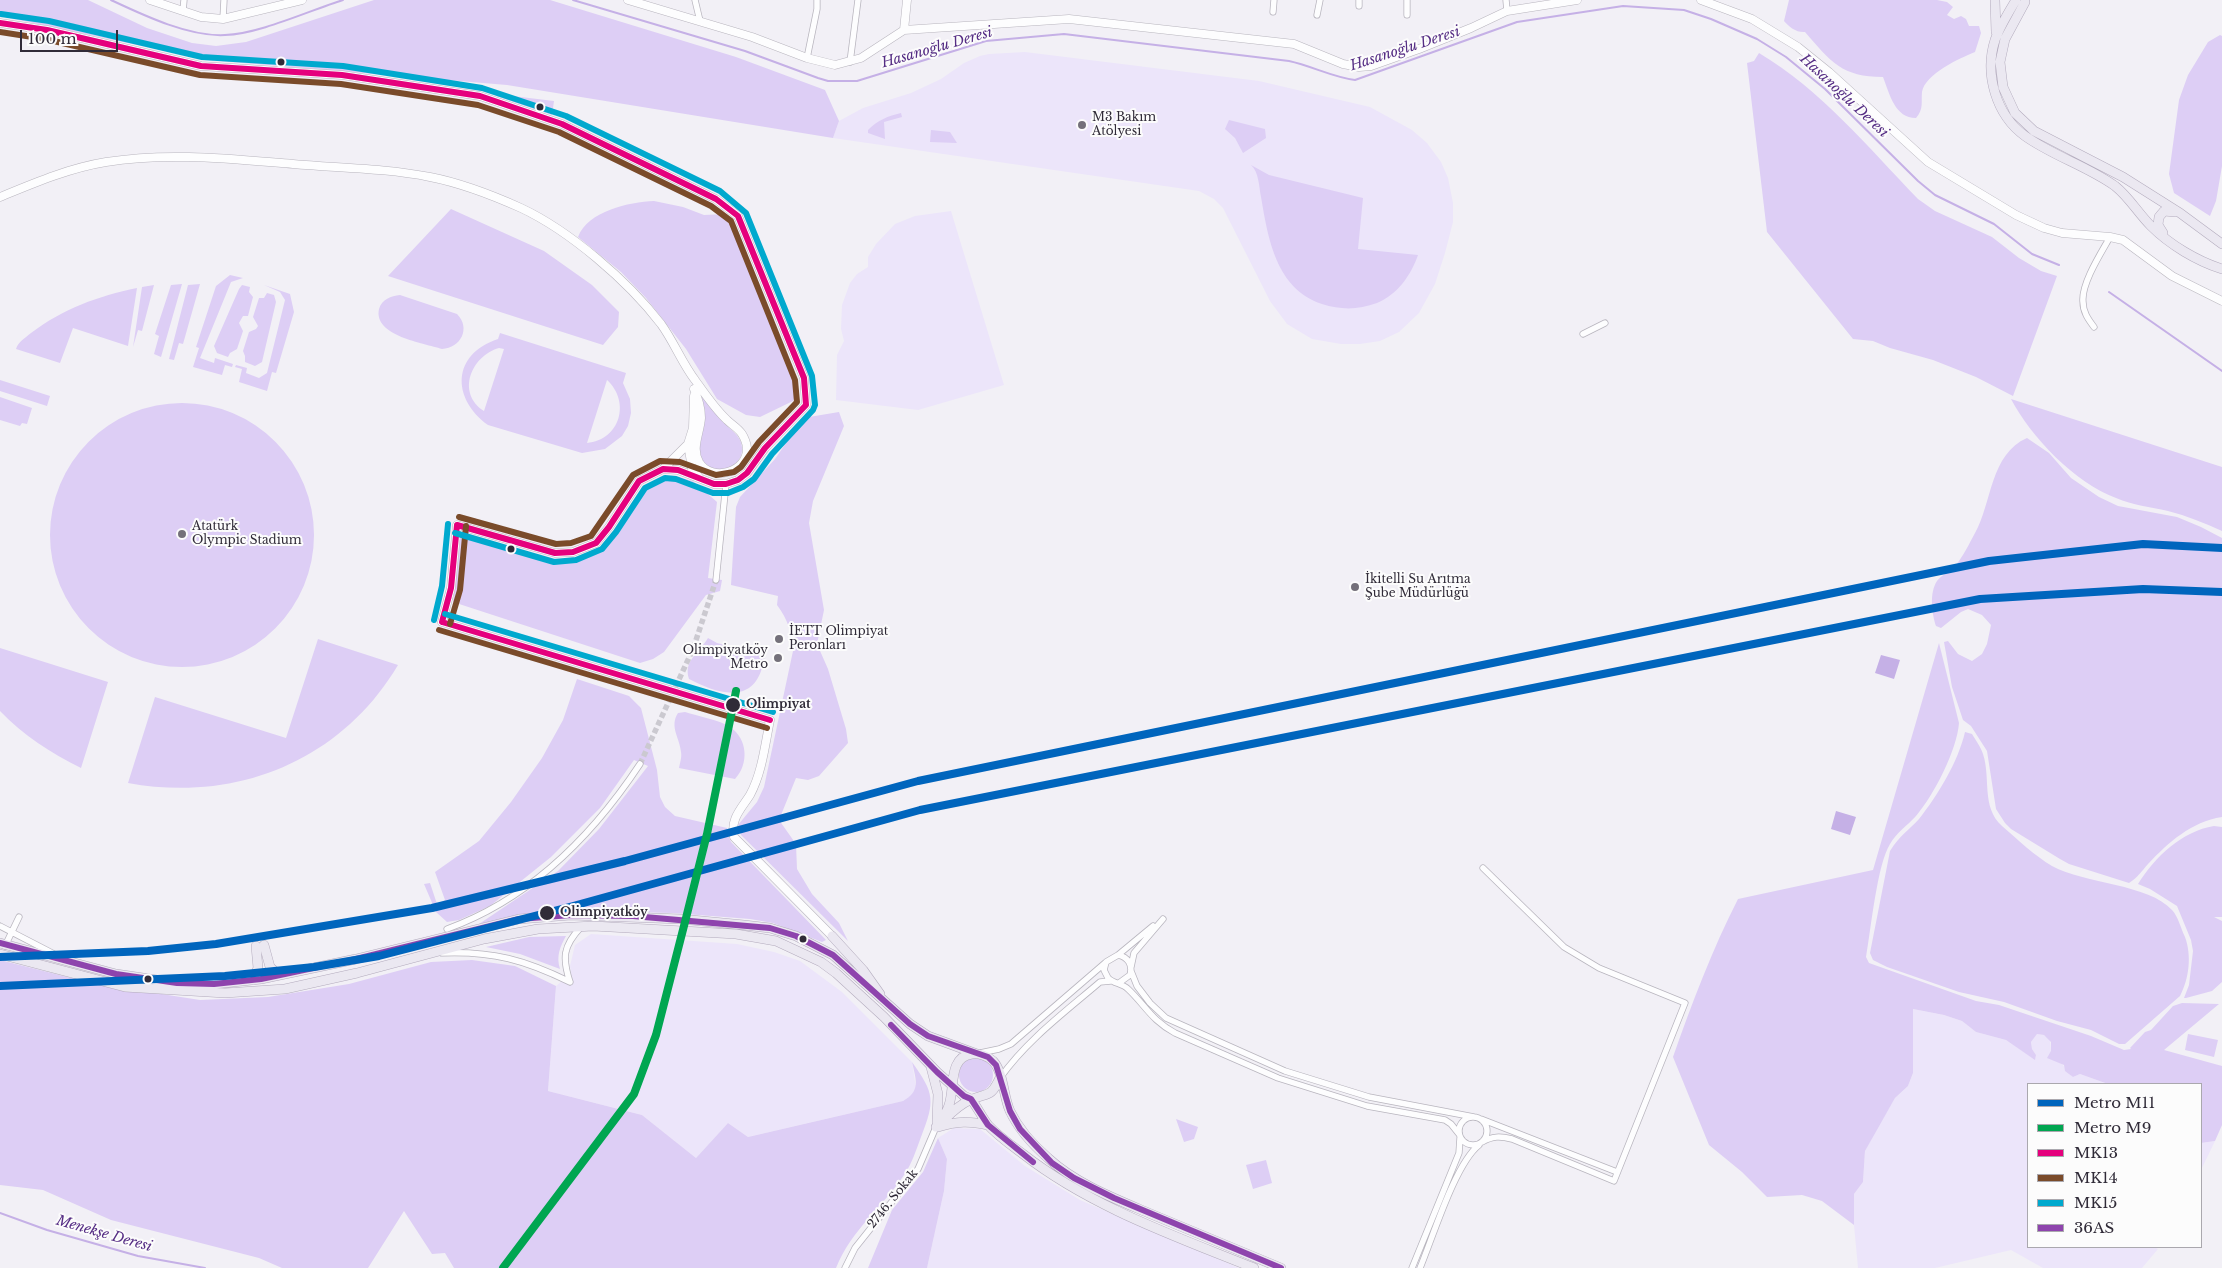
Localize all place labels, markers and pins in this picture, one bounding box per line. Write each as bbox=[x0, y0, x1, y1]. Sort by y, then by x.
unlabelled marker bbox=[276, 57, 286, 67]
unlabelled marker bbox=[535, 102, 545, 112]
place label: M3 Bakım Atölyesi bbox=[1092, 111, 1156, 139]
marker: M3 Bakım Atölyesi bbox=[1076, 119, 1088, 131]
place label: Atatürk Olympic Stadium bbox=[192, 520, 302, 548]
marker: Atatürk Olympic Stadium bbox=[176, 528, 188, 540]
unlabelled marker bbox=[506, 544, 516, 554]
place label: İkitelli Su Arıtma Şube Müdürlüğü bbox=[1365, 573, 1471, 601]
marker: İkitelli Su Arıtma Şube Müdürlüğü bbox=[1349, 581, 1361, 593]
place label: İETT Olimpiyat Peronları bbox=[789, 625, 888, 653]
marker: İETT Olimpiyat Peronları bbox=[773, 633, 785, 645]
place label: Olimpiyatköy Metro bbox=[683, 644, 768, 672]
marker: Olimpiyatköy Metro bbox=[772, 652, 784, 664]
marker: Olimpiyat bbox=[724, 696, 742, 714]
place label: Olimpiyat bbox=[746, 698, 811, 712]
marker: Olimpiyatköy bbox=[538, 904, 556, 922]
place label: Olimpiyatköy bbox=[560, 906, 648, 920]
unlabelled marker bbox=[798, 934, 808, 944]
unlabelled marker bbox=[143, 974, 153, 984]

